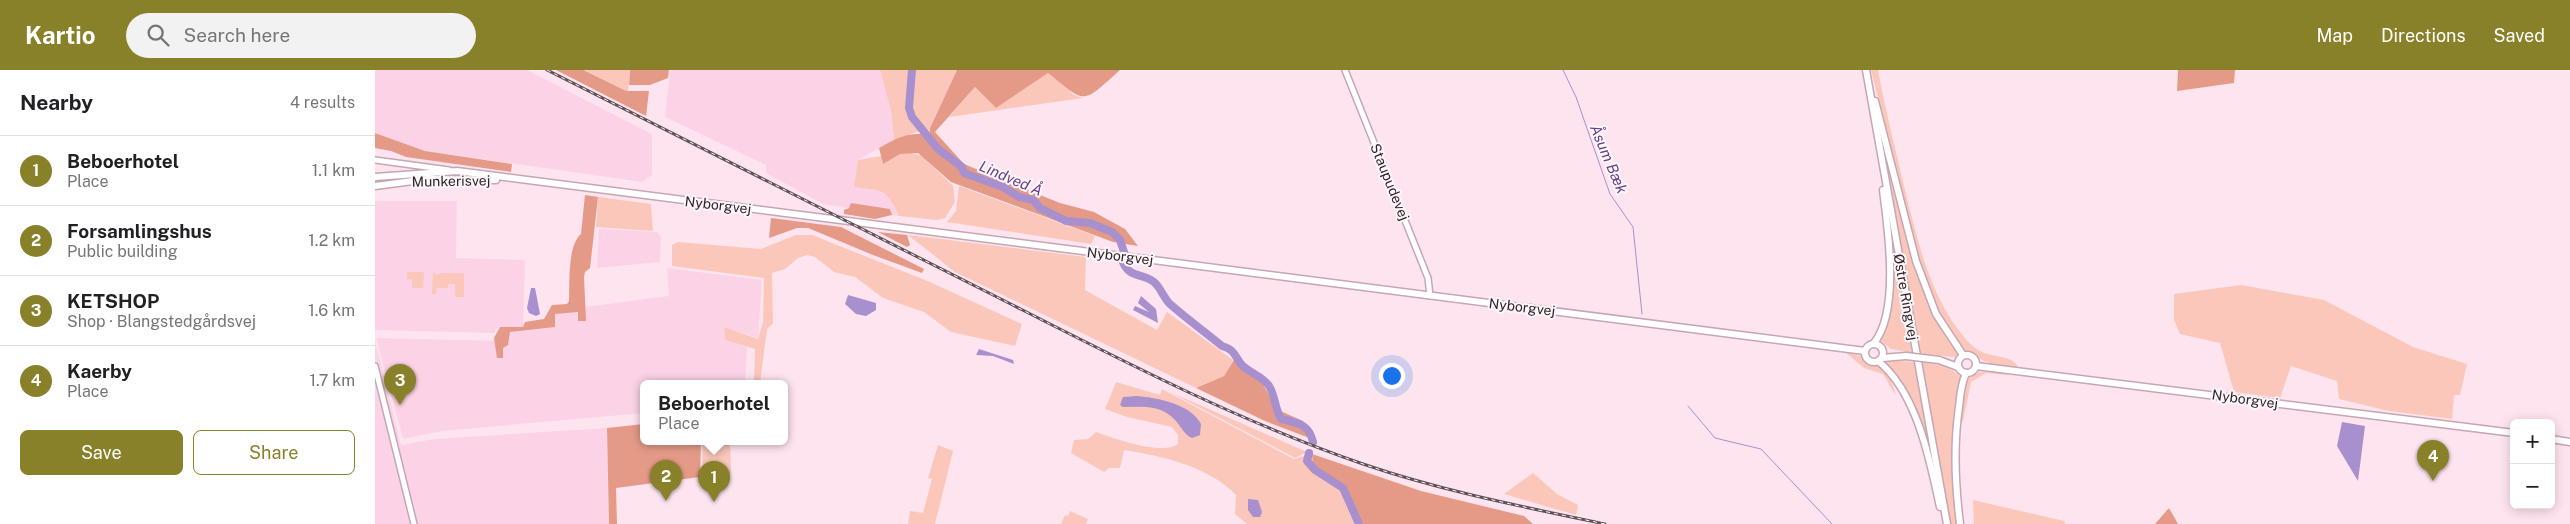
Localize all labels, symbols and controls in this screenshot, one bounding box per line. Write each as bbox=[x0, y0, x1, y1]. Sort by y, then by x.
search box bbox=[126, 13, 476, 58]
text: Kartio bbox=[25, 21, 96, 49]
icon: search bbox=[144, 21, 172, 49]
text: Search here bbox=[184, 24, 290, 46]
text: Map bbox=[2316, 25, 2353, 46]
text: Directions bbox=[2381, 25, 2466, 46]
text: Saved bbox=[2494, 25, 2545, 46]
text: Nearby bbox=[20, 90, 93, 115]
text: 4 results bbox=[290, 93, 355, 112]
water label: Åsum Bæk bbox=[1587, 122, 1632, 197]
street label: Staupudevej bbox=[1367, 141, 1413, 223]
text: Beboerhotel bbox=[67, 150, 179, 172]
water label: Lindved Å bbox=[977, 156, 1045, 199]
text: 1 bbox=[33, 161, 39, 180]
text: 1.1 km bbox=[312, 161, 355, 180]
text: Place bbox=[67, 172, 109, 191]
street label: Munkerisvej bbox=[412, 172, 490, 190]
street label: Nyborgvej bbox=[684, 193, 752, 217]
text: Forsamlingshus bbox=[67, 220, 212, 242]
text: 2 bbox=[31, 231, 41, 250]
text: 1.2 km bbox=[308, 231, 355, 250]
text: Public building bbox=[67, 242, 178, 261]
street label: Nyborgvej bbox=[1086, 244, 1154, 268]
street label: Østre Ringvej bbox=[1891, 252, 1921, 342]
text: KETSHOP bbox=[67, 290, 159, 312]
street label: Nyborgvej bbox=[1488, 295, 1556, 319]
text: 3 bbox=[31, 301, 41, 320]
text: 1.6 km bbox=[308, 301, 355, 320]
text: Shop · Blangstedgårdsvej bbox=[67, 312, 256, 331]
text: Kaerby bbox=[67, 360, 132, 382]
your location bbox=[1379, 363, 1405, 389]
pin: 3 bbox=[384, 364, 416, 405]
text: 4 bbox=[31, 371, 41, 390]
text: 1.7 km bbox=[309, 371, 355, 390]
popup bbox=[640, 380, 788, 445]
text: Place bbox=[67, 382, 109, 401]
street label: Nyborgvej bbox=[2211, 386, 2279, 412]
text: Beboerhotel bbox=[658, 392, 770, 414]
text: Place bbox=[658, 414, 699, 433]
map controls bbox=[2510, 419, 2555, 509]
button: + bbox=[2510, 419, 2555, 464]
button: Save bbox=[20, 430, 183, 475]
button: Share bbox=[193, 430, 355, 475]
pin: 4 bbox=[2417, 440, 2449, 481]
pin: 2 bbox=[650, 460, 682, 501]
pin: 1 bbox=[698, 461, 730, 502]
button: − bbox=[2510, 464, 2555, 509]

